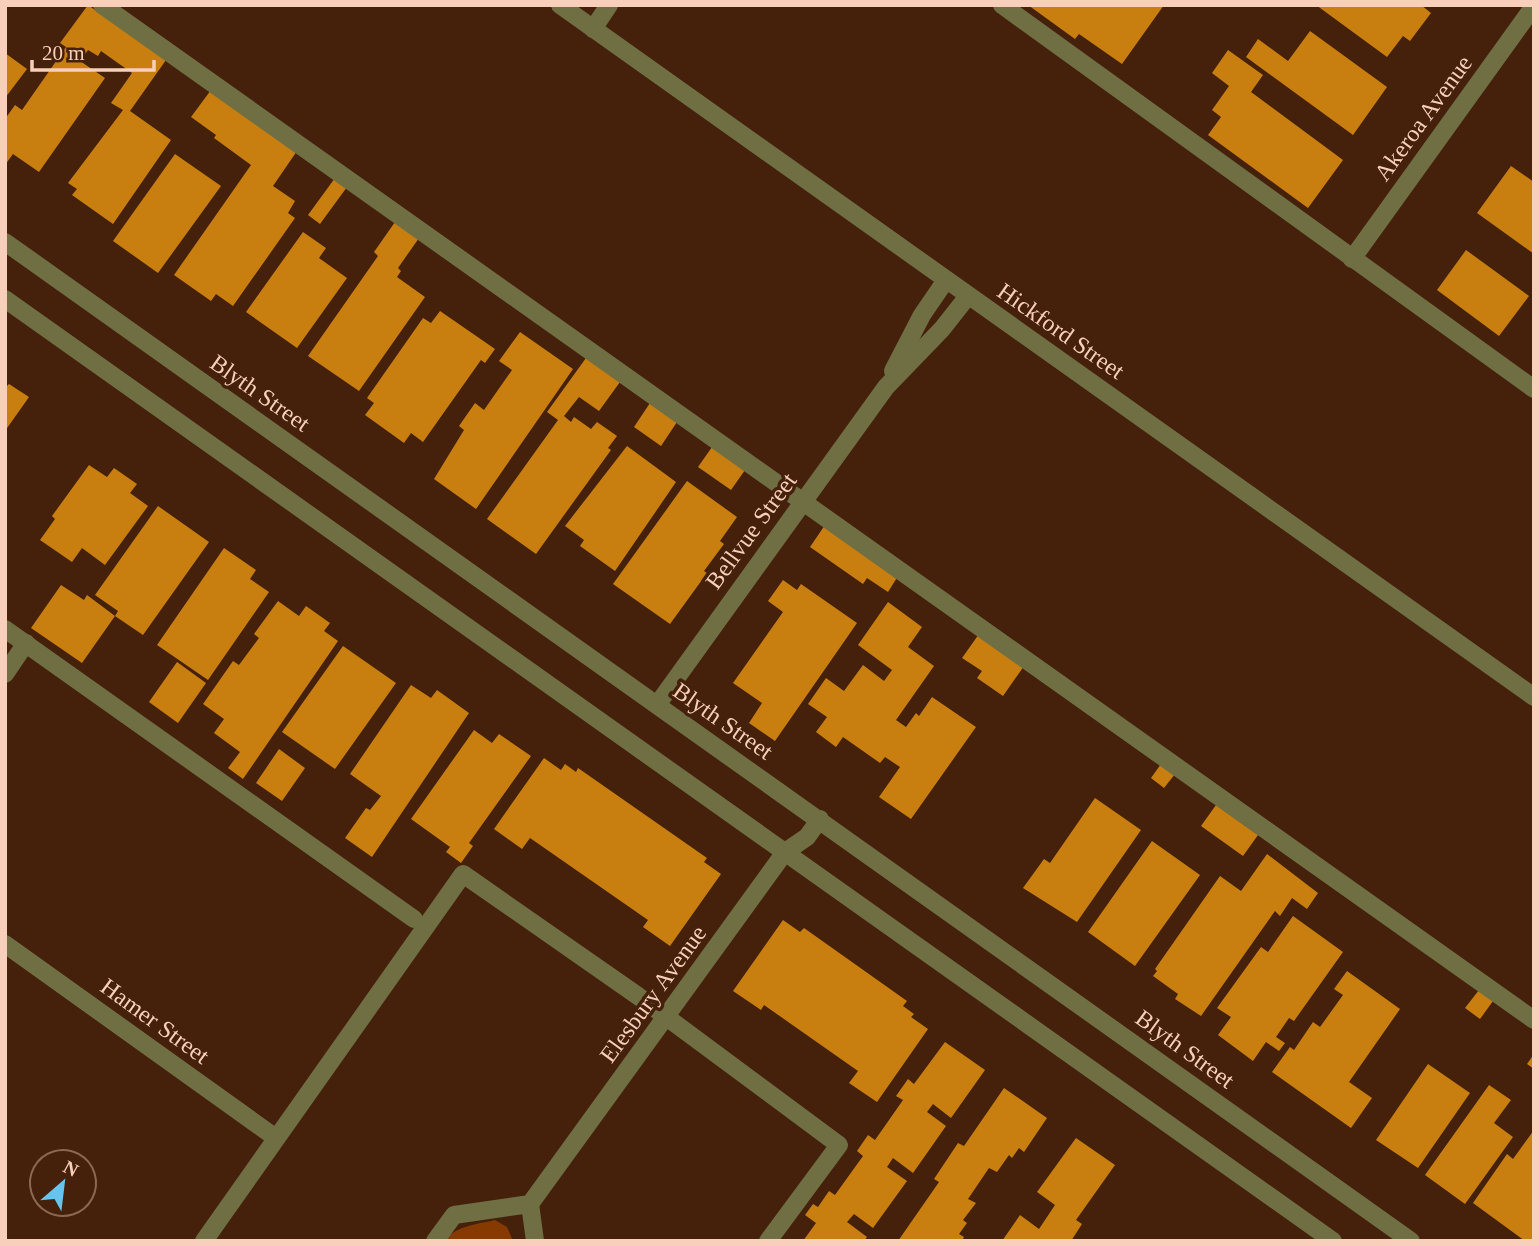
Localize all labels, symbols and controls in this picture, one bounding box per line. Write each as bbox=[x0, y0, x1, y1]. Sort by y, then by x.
scale bar bbox=[32, 28, 154, 72]
text: 20 m bbox=[42, 41, 85, 65]
street label: Akeroa Avenue bbox=[1369, 50, 1477, 186]
street label: Hickford Street bbox=[993, 278, 1130, 384]
street label: Blyth Street bbox=[205, 349, 315, 437]
street label: Bellvue Street bbox=[700, 468, 802, 594]
street label: Blyth Street bbox=[668, 677, 778, 765]
street label: Elesbury Avenue bbox=[595, 920, 711, 1068]
street label: Hamer Street bbox=[96, 973, 214, 1069]
street label: Blyth Street bbox=[1131, 1005, 1240, 1094]
north arrow bbox=[28, 1148, 98, 1218]
text: N bbox=[60, 1156, 82, 1181]

